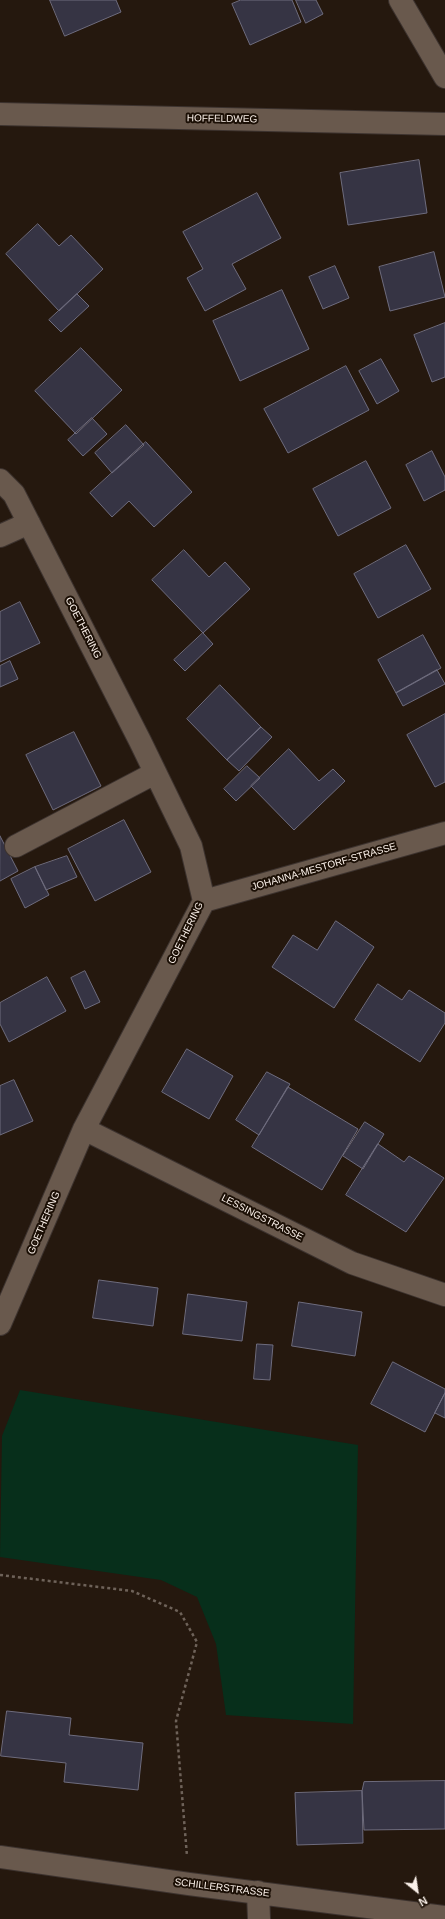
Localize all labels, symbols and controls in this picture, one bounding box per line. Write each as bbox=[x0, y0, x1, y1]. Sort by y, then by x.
street label: HOFFELDWEG bbox=[187, 112, 257, 126]
street label: GOETHERING bbox=[62, 595, 104, 661]
street label: JOHANNA-MESTORF-STRASSE bbox=[250, 841, 398, 893]
street label: GOETHERING bbox=[166, 900, 206, 966]
street label: GOETHERING bbox=[25, 1190, 63, 1256]
street label: LESSINGSTRASSE bbox=[219, 1192, 305, 1244]
north arrow bbox=[397, 1871, 437, 1911]
street label: SCHILLERSTRASSE bbox=[174, 1876, 270, 1900]
text: N bbox=[417, 1894, 429, 1909]

